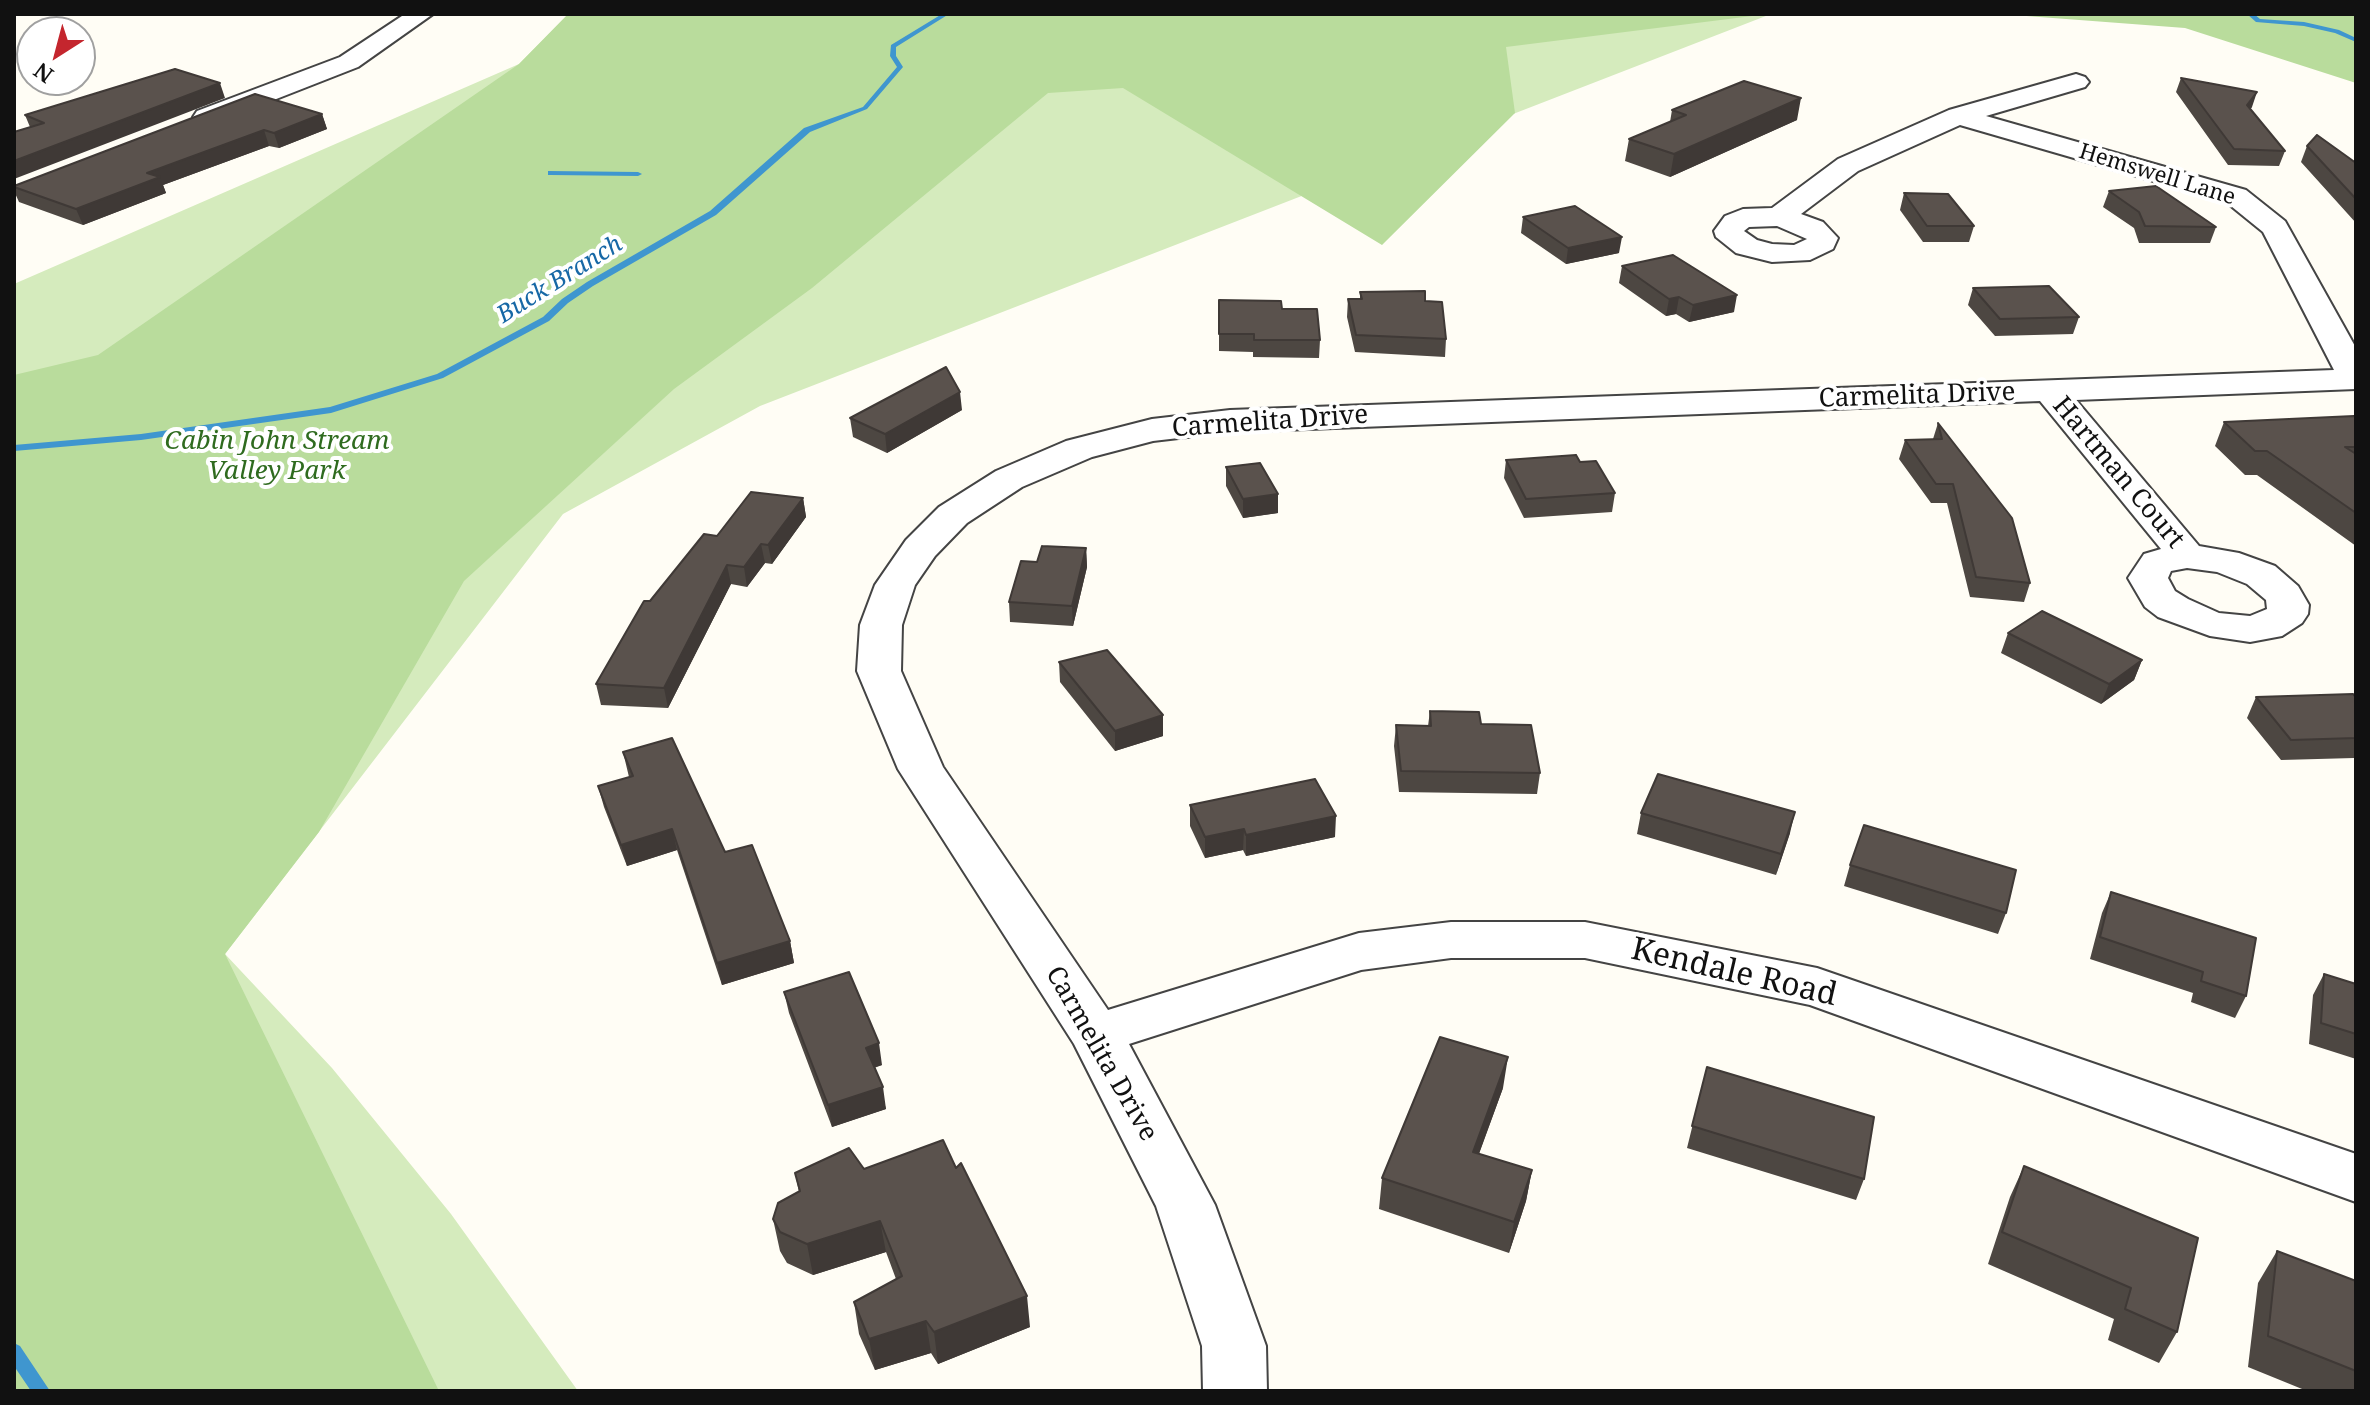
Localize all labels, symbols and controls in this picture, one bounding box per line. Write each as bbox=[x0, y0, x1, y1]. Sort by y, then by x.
north arrow bbox=[16, 16, 96, 96]
text: N bbox=[27, 57, 59, 91]
street label: Hemswell Lane bbox=[2076, 139, 2238, 211]
water label: Buck Branch bbox=[492, 230, 628, 330]
street label: Carmelita Drive bbox=[1818, 377, 2016, 415]
street label: Hartman Court bbox=[2046, 391, 2190, 555]
street label: Carmelita Drive bbox=[1171, 400, 1369, 444]
park label: Cabin John Stream Valley Park bbox=[165, 426, 389, 488]
street label: Kendale Road bbox=[1628, 931, 1840, 1015]
street label: Carmelita Drive bbox=[1038, 961, 1164, 1147]

